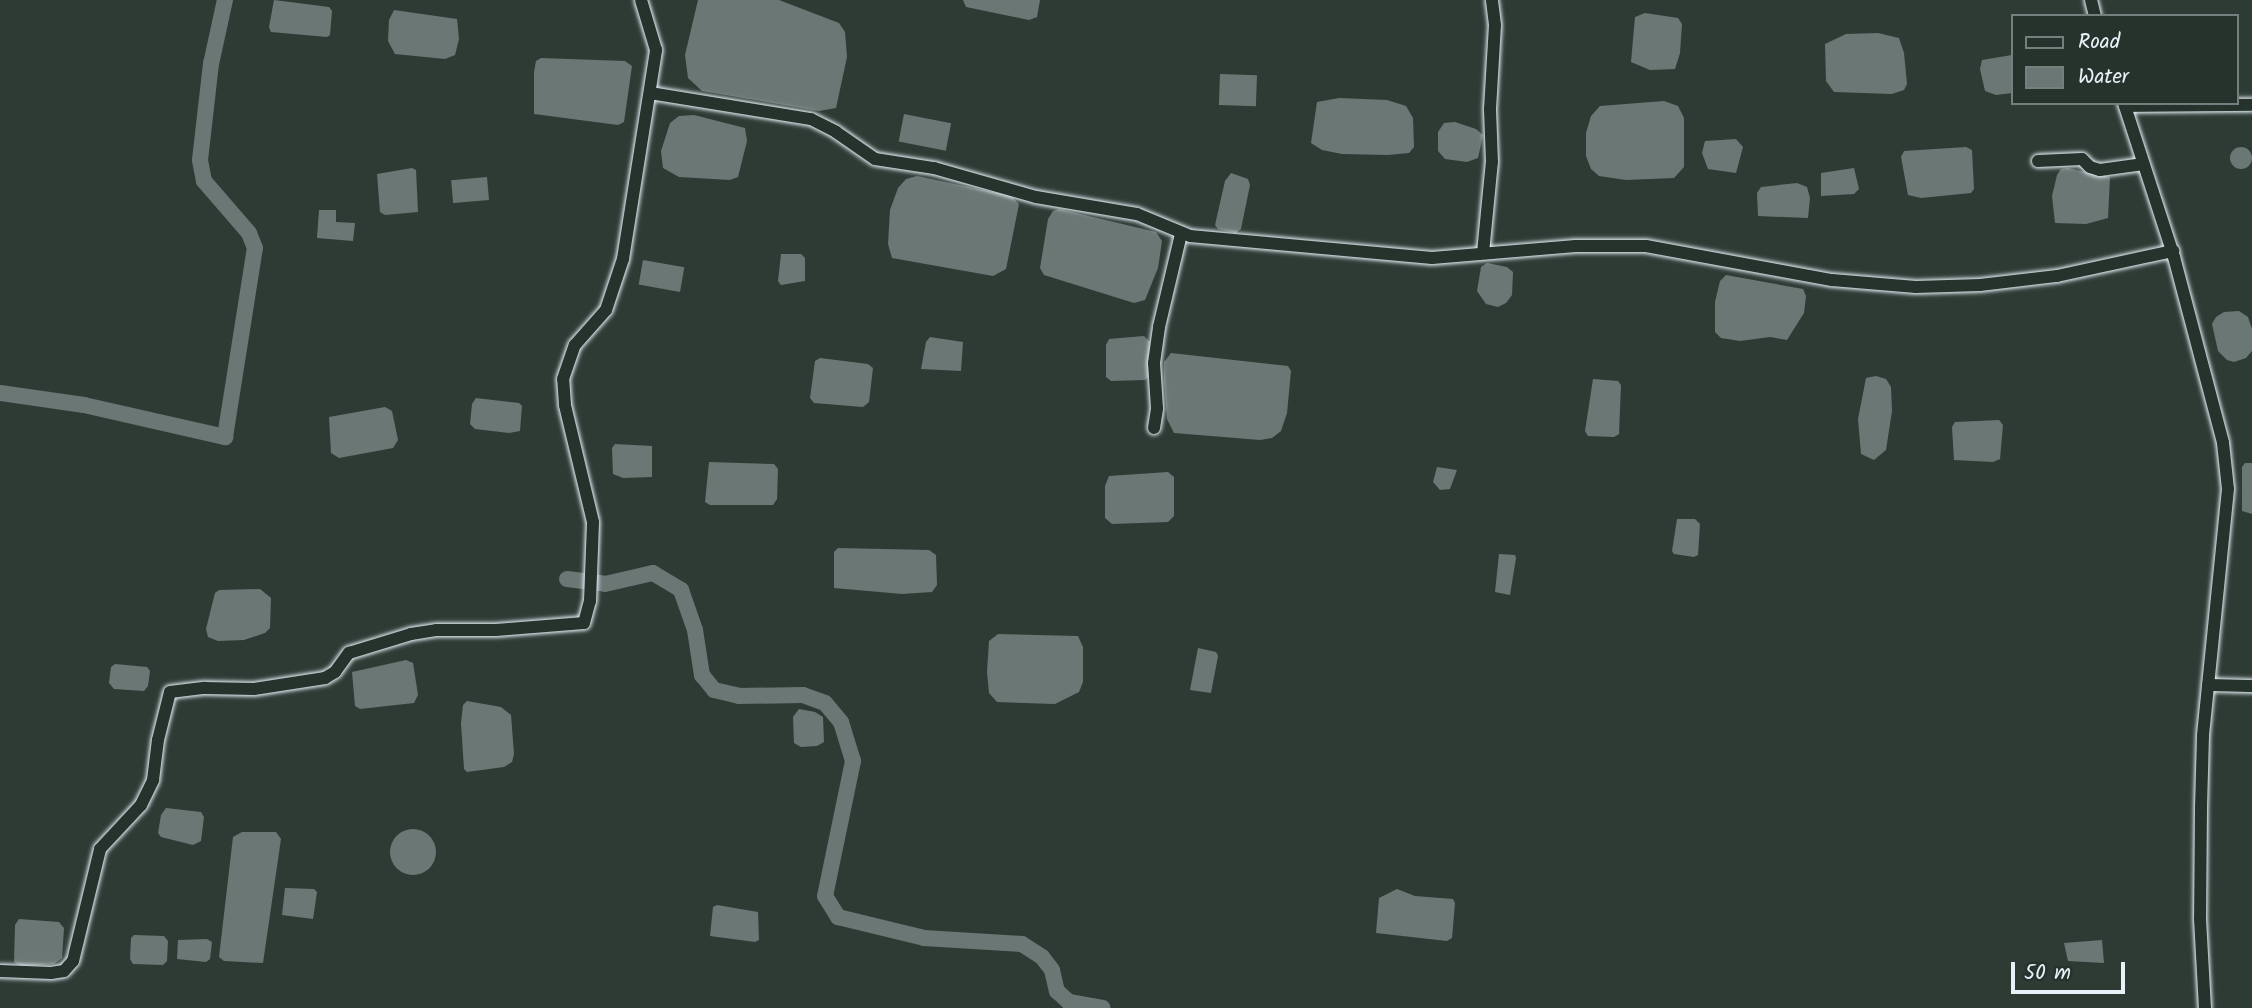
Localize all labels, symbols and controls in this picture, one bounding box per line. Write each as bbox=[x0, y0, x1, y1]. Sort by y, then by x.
legend bbox=[2010, 14, 2238, 105]
text: Road bbox=[2078, 26, 2120, 59]
text: Water bbox=[2078, 61, 2129, 94]
scale bar bbox=[2014, 948, 2128, 992]
text: 50 m bbox=[2024, 957, 2071, 990]

